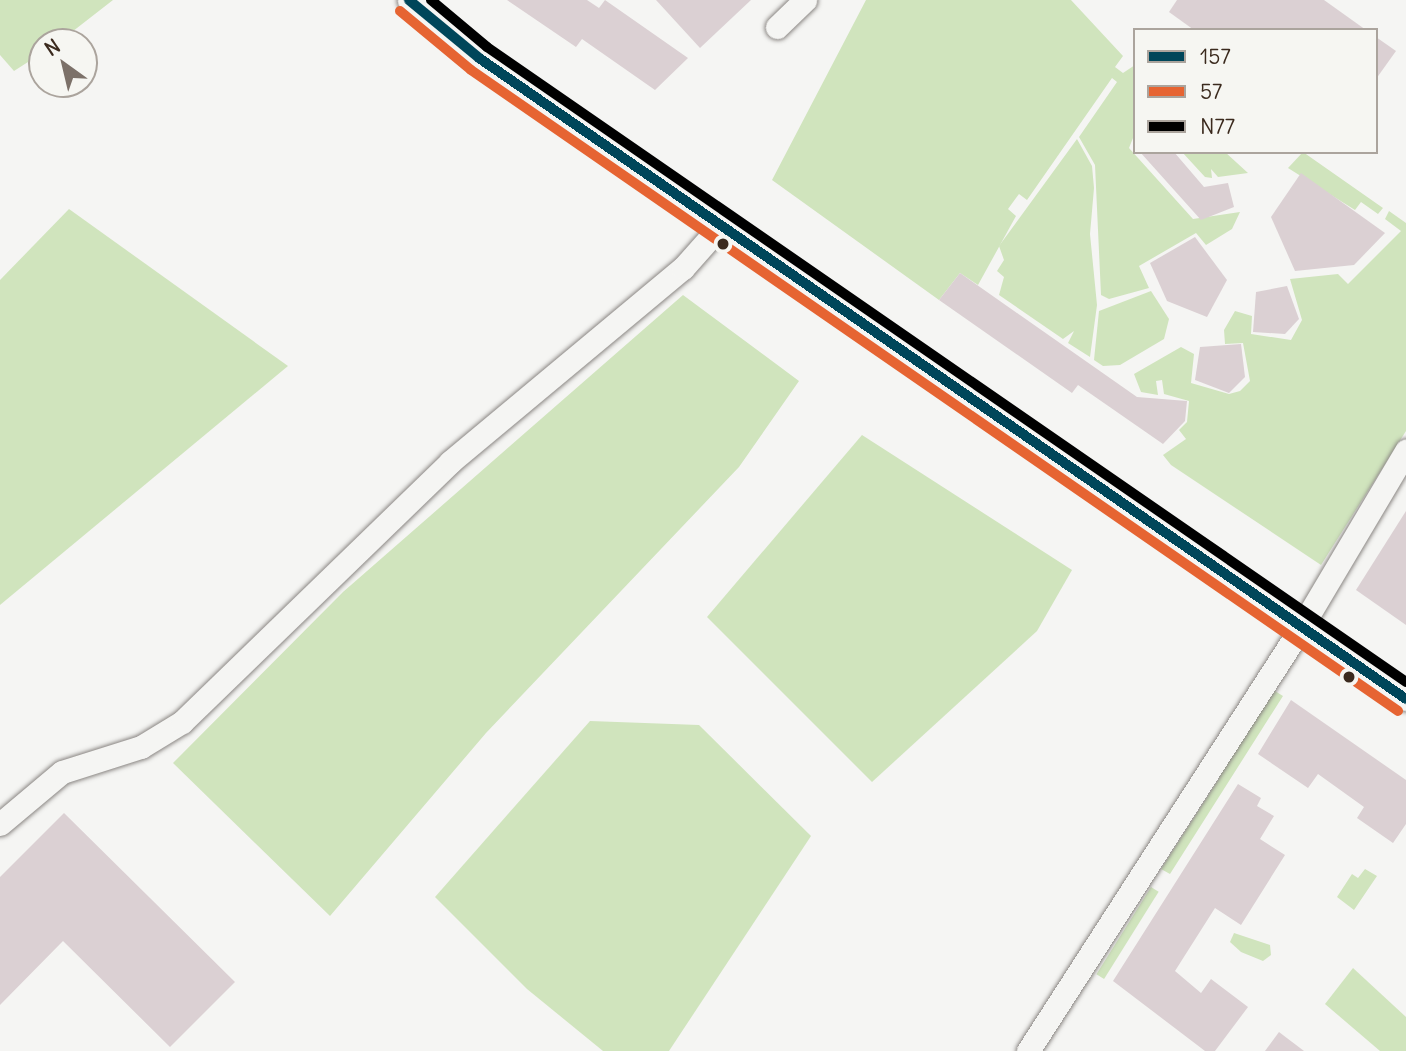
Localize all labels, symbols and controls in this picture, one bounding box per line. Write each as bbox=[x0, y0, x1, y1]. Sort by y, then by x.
north arrow bbox=[28, 28, 98, 98]
legend bbox=[1133, 28, 1378, 154]
text: N bbox=[40, 34, 65, 61]
text: 157 bbox=[1200, 43, 1231, 70]
text: 57 bbox=[1200, 78, 1222, 105]
text: N77 bbox=[1200, 113, 1235, 140]
unlabelled marker bbox=[716, 237, 730, 251]
unlabelled marker bbox=[1342, 670, 1356, 684]

